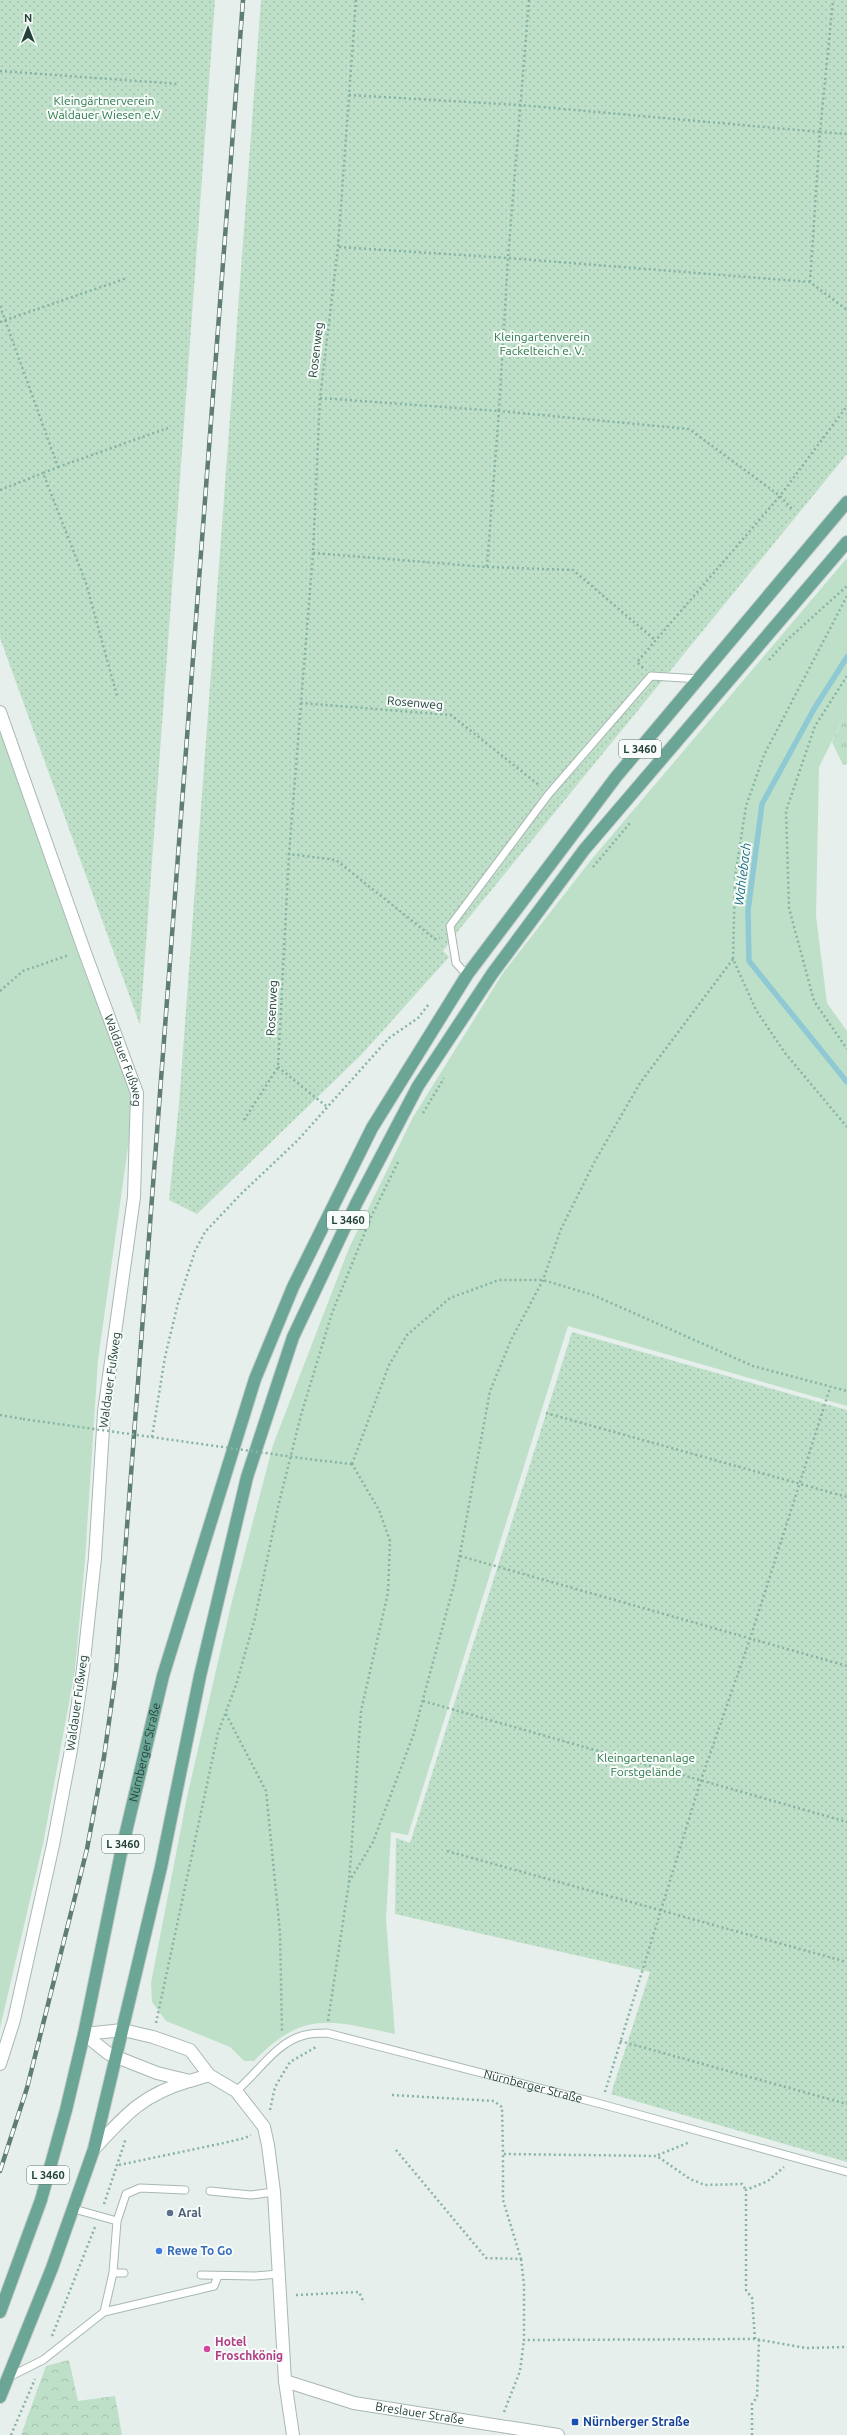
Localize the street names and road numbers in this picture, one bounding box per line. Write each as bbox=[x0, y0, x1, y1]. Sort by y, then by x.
street label: Rosenweg bbox=[306, 321, 325, 379]
street label: Rosenweg bbox=[387, 694, 443, 711]
road number: L 3460 bbox=[619, 740, 661, 758]
street label: Rosenweg bbox=[264, 980, 279, 1036]
street label: Waldauer Fußweg bbox=[102, 1012, 144, 1107]
road number: L 3460 bbox=[327, 1211, 369, 1229]
street label: Waldauer Fußweg bbox=[96, 1331, 123, 1429]
street label: Waldauer Fußweg bbox=[63, 1654, 90, 1752]
street label: Nürnberger Straße bbox=[126, 1701, 162, 1803]
road number: L 3460 bbox=[102, 1835, 144, 1853]
street label: Nürnberger Straße bbox=[482, 2067, 584, 2105]
road number: L 3460 bbox=[27, 2166, 69, 2184]
street label: Breslauer Straße bbox=[375, 2399, 465, 2426]

